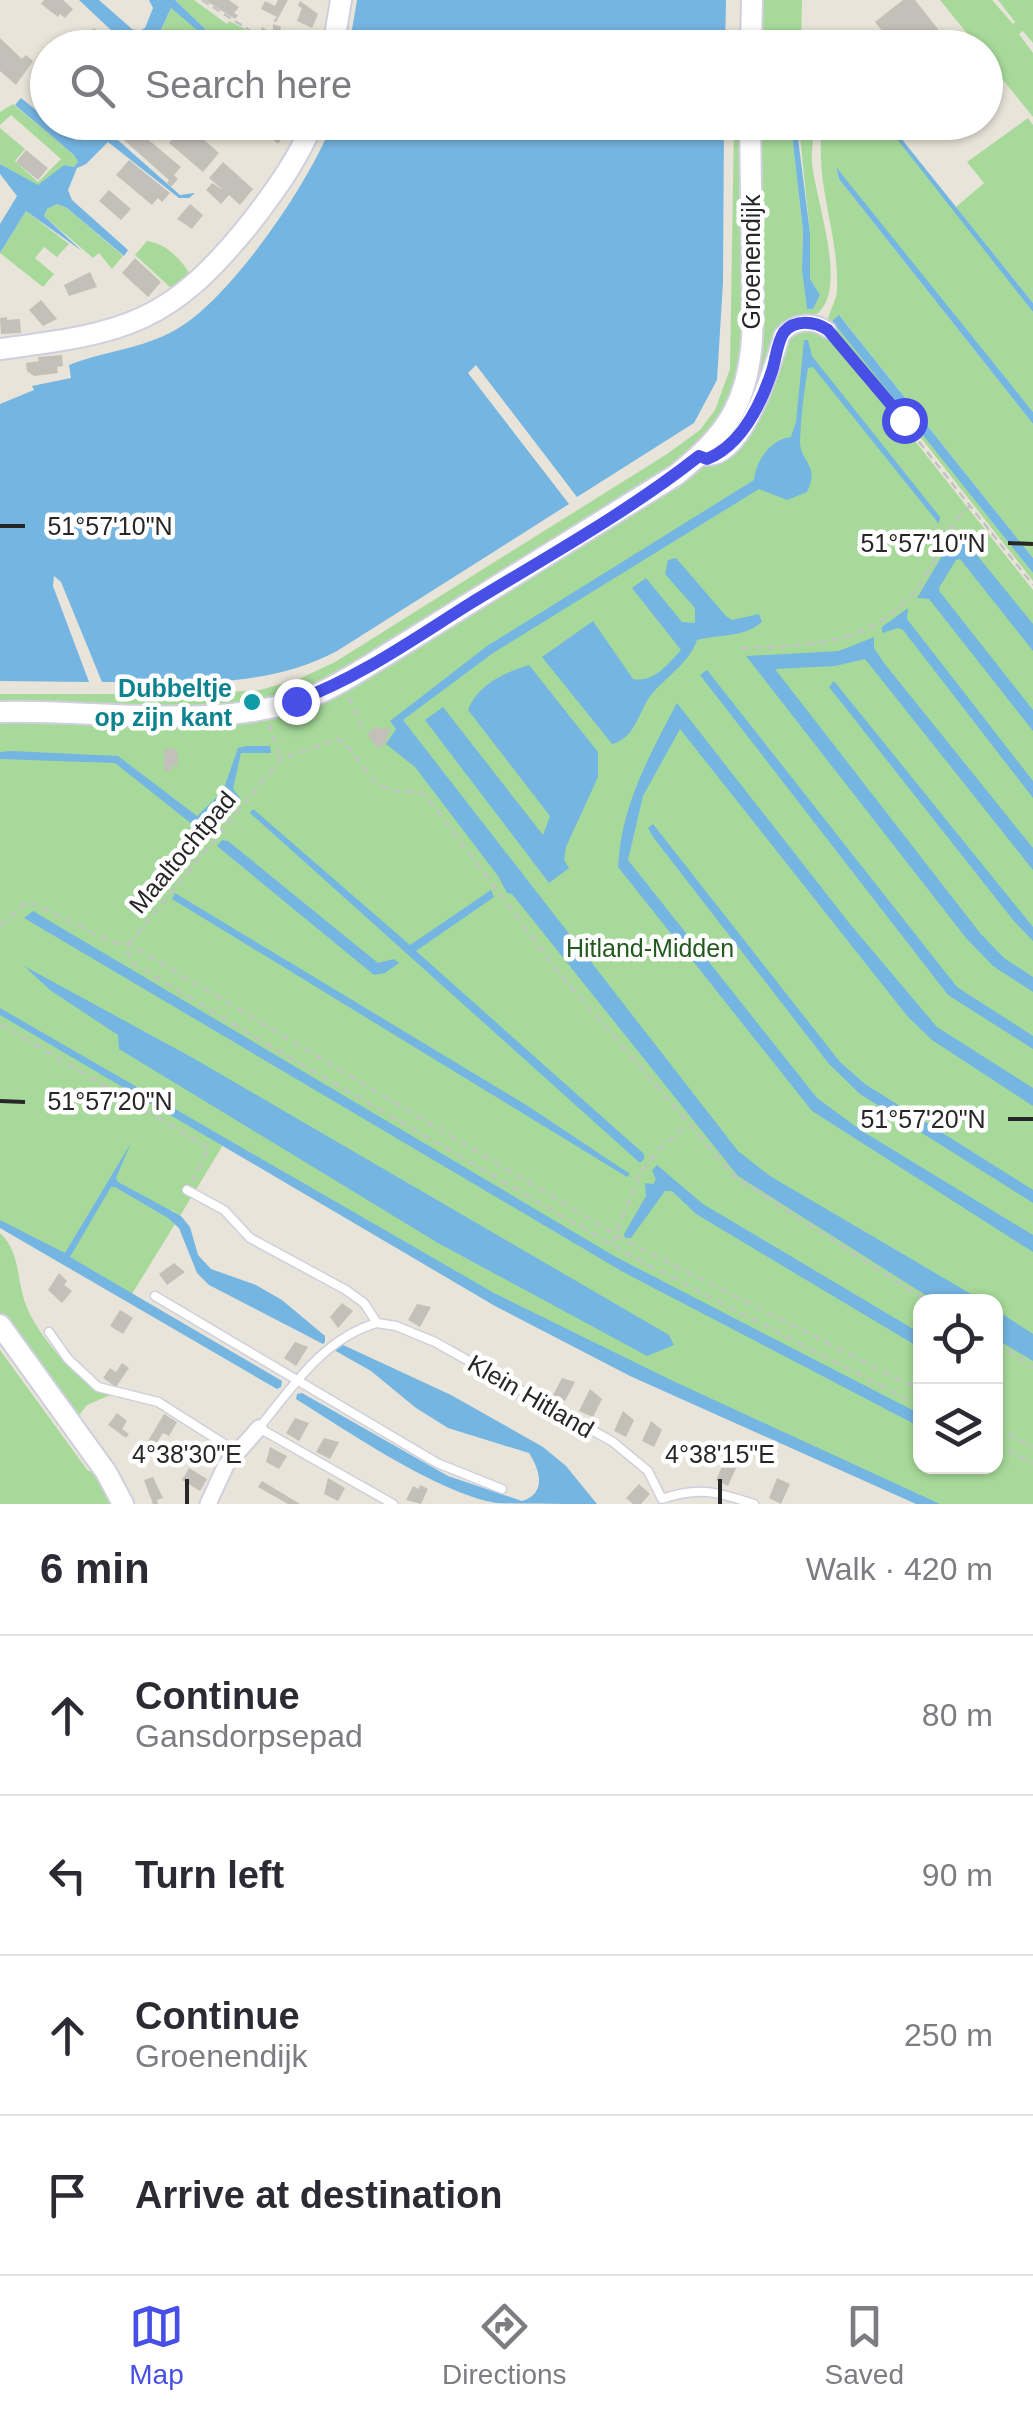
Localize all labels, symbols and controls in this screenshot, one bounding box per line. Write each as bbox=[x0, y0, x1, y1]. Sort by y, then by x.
search box bbox=[30, 30, 1003, 140]
icon: search bbox=[65, 58, 120, 113]
text: Search here bbox=[145, 64, 352, 106]
street label: Groenendijk bbox=[737, 194, 765, 329]
route start bbox=[882, 398, 928, 444]
text: 51°57'10"N bbox=[47, 512, 173, 540]
text: 51°57'10"N bbox=[860, 529, 986, 557]
place label: Dubbeltje op zijn kant bbox=[95, 674, 233, 731]
route end bbox=[274, 679, 320, 725]
marker: Dubbeltje op zijn kant bbox=[241, 691, 263, 713]
street label: Maaltochtpad bbox=[123, 786, 241, 918]
park label: Hitland-Midden bbox=[566, 934, 734, 962]
text: 51°57'20"N bbox=[47, 1087, 173, 1115]
text: 51°57'20"N bbox=[860, 1105, 986, 1133]
map controls bbox=[913, 1294, 1003, 1474]
button: locate bbox=[913, 1294, 1003, 1384]
street label: Klein Hitland bbox=[463, 1349, 599, 1443]
button: layers bbox=[913, 1384, 1003, 1474]
text: 4°38'30"E bbox=[132, 1440, 242, 1468]
text: 4°38'15"E bbox=[665, 1440, 775, 1468]
text: 6 min bbox=[40, 1545, 150, 1592]
text: Walk · 420 m bbox=[806, 1551, 993, 1587]
text: Continue bbox=[135, 1675, 300, 1717]
icon: ahead bbox=[40, 1688, 95, 1743]
text: 80 m bbox=[922, 1697, 993, 1733]
text: Gansdorpsepad bbox=[135, 1718, 363, 1754]
icon: left bbox=[40, 1848, 95, 1903]
text: Turn left bbox=[135, 1854, 284, 1896]
text: 90 m bbox=[922, 1857, 993, 1893]
text: Continue bbox=[135, 1995, 300, 2037]
icon: ahead bbox=[40, 2008, 95, 2063]
text: 250 m bbox=[904, 2017, 993, 2053]
text: Groenendijk bbox=[135, 2038, 308, 2074]
icon: arrive bbox=[40, 2168, 95, 2223]
text: Arrive at destination bbox=[135, 2174, 502, 2216]
tab: Map bbox=[129, 2299, 184, 2391]
tab: Directions bbox=[442, 2299, 567, 2391]
tab: Saved bbox=[825, 2299, 904, 2391]

